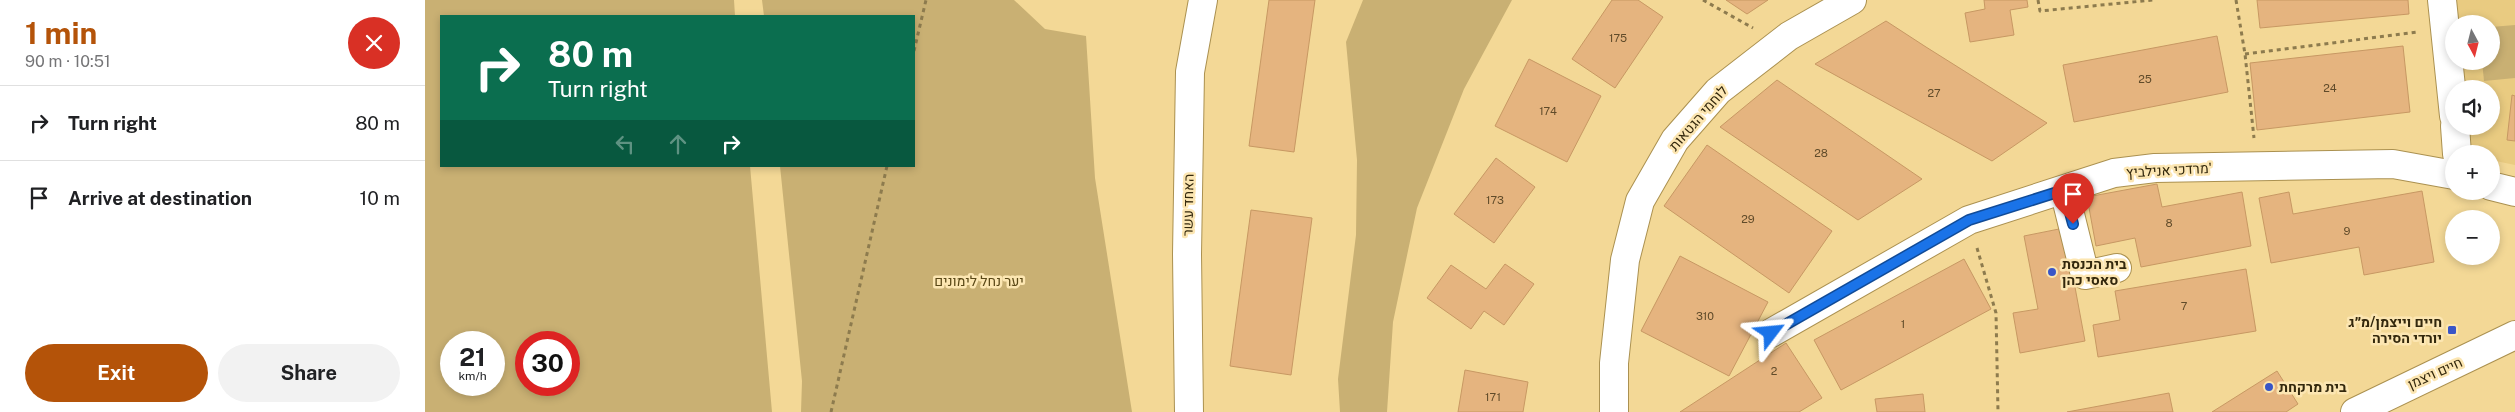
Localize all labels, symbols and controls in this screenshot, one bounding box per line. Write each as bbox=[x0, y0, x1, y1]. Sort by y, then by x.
text: 1 min bbox=[25, 15, 97, 51]
north arrow bbox=[2445, 15, 2500, 70]
map controls bbox=[2445, 15, 2500, 265]
button: close bbox=[348, 17, 400, 69]
house number: 175 bbox=[1609, 32, 1627, 44]
text: 80 m bbox=[548, 34, 633, 75]
icon: right bbox=[465, 35, 530, 100]
text: 90 m · 10:51 bbox=[25, 52, 110, 71]
house number: 25 bbox=[2138, 73, 2152, 85]
text: Turn right bbox=[548, 76, 648, 102]
button: sound bbox=[2445, 80, 2500, 135]
street label: לוחמי הגטאות bbox=[1666, 82, 1730, 154]
house number: 24 bbox=[2323, 82, 2337, 94]
house number: 27 bbox=[1927, 87, 1941, 99]
house number: 174 bbox=[1539, 105, 1557, 117]
icon: right bbox=[25, 109, 53, 137]
text: Turn right bbox=[68, 112, 157, 134]
text: 80 m bbox=[355, 112, 400, 134]
icon: left bbox=[611, 130, 639, 158]
icon: ahead bbox=[664, 130, 692, 158]
icon: right bbox=[717, 130, 745, 158]
button: + bbox=[2445, 145, 2500, 200]
house number: 28 bbox=[1814, 147, 1828, 159]
street label: מרדכי אנילביץ' bbox=[2126, 160, 2212, 180]
pin bbox=[2052, 173, 2094, 224]
street label: האחד עשר bbox=[1179, 174, 1197, 236]
icon: arrive bbox=[2059, 180, 2087, 208]
icon: arrive bbox=[25, 184, 53, 212]
text: Arrive at destination bbox=[68, 187, 252, 209]
text: 10 m bbox=[360, 187, 400, 209]
house number: 173 bbox=[1486, 194, 1504, 206]
button: − bbox=[2445, 210, 2500, 265]
house number: 29 bbox=[1741, 213, 1755, 225]
house number: 8 bbox=[2165, 217, 2173, 229]
house number: 9 bbox=[2344, 225, 2351, 237]
place label: בית הכנסת סאסי כהן bbox=[2062, 256, 2127, 288]
marker: בית הכנסת סאסי כהן bbox=[2046, 266, 2058, 278]
park label: יער נחל לימונים bbox=[934, 273, 1024, 289]
house number: 7 bbox=[2181, 300, 2188, 312]
position arrow bbox=[1744, 306, 1796, 358]
house number: 310 bbox=[1696, 310, 1714, 322]
place label: חיים וייצמן/מ״ג יורדי הסירה bbox=[2349, 314, 2442, 346]
house number: 1 bbox=[1901, 318, 1905, 330]
marker: חיים וייצמן/מ״ג יורדי הסירה bbox=[2446, 324, 2458, 336]
speed limit sign: 30 bbox=[515, 331, 580, 396]
text: 21 bbox=[459, 342, 486, 372]
button: Exit bbox=[25, 344, 208, 402]
button: Share bbox=[218, 344, 400, 402]
street label: חיים ויצמן bbox=[2405, 354, 2465, 392]
house number: 2 bbox=[1771, 365, 1778, 377]
text: km/h bbox=[458, 369, 487, 383]
place label: בית מרקחת bbox=[2279, 379, 2347, 395]
marker: בית מרקחת bbox=[2263, 381, 2275, 393]
house number: 171 bbox=[1485, 391, 1501, 403]

